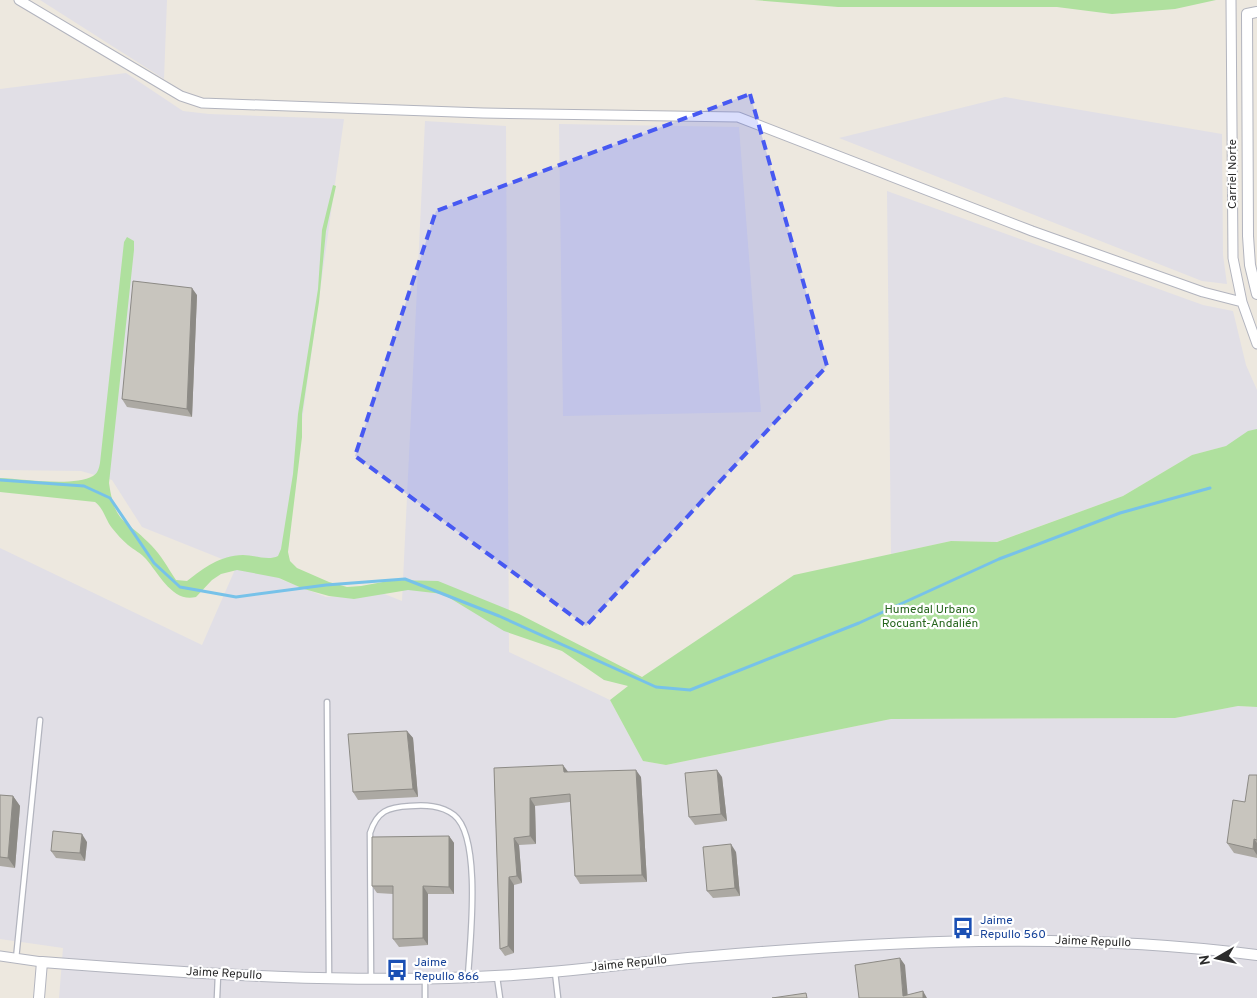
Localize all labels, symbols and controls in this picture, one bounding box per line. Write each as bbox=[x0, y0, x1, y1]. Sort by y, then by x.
street label: Carriel Norte bbox=[1225, 139, 1241, 209]
park label: Humedal Urbano Rocuant-Andalién bbox=[882, 602, 978, 632]
place label: Jaime Repullo 560 bbox=[980, 913, 1046, 943]
bus stop icon: Jaime Repullo 560 bbox=[950, 915, 976, 941]
street label: Jaime Repullo bbox=[1055, 933, 1132, 951]
north arrow bbox=[1192, 933, 1242, 983]
street label: Jaime Repullo bbox=[590, 952, 668, 976]
text: N bbox=[1196, 953, 1215, 966]
place label: Jaime Repullo 866 bbox=[414, 955, 479, 985]
bus stop icon: Jaime Repullo 866 bbox=[384, 957, 410, 983]
street label: Jaime Repullo bbox=[185, 964, 263, 984]

